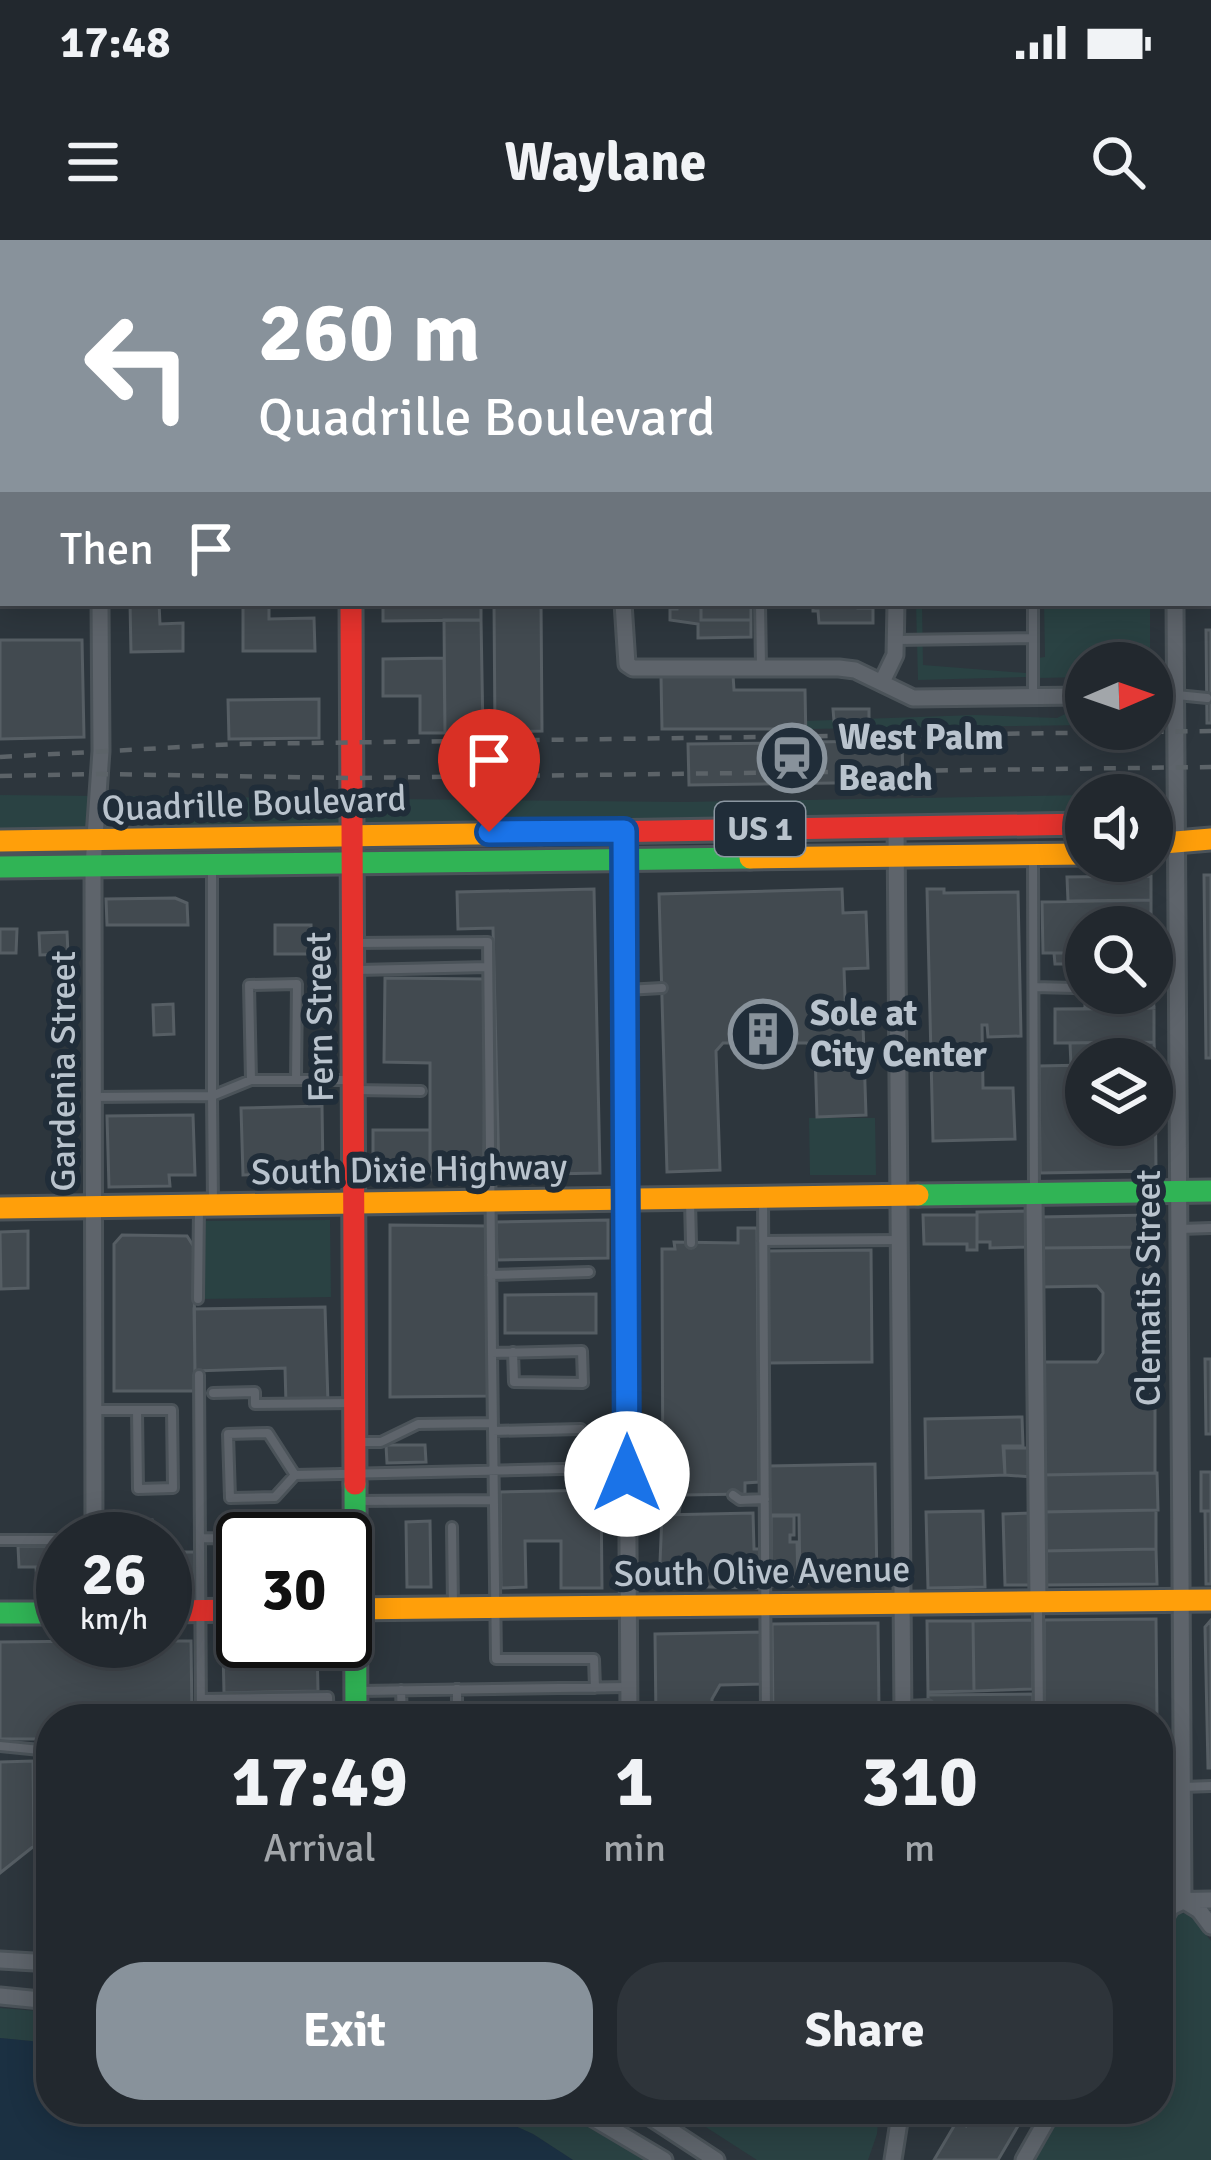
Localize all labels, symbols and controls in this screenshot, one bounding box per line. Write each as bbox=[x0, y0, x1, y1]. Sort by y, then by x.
text: 17:48 bbox=[60, 15, 170, 70]
icon: menu bbox=[60, 129, 126, 195]
text: Waylane bbox=[504, 129, 707, 196]
icon: search bbox=[1085, 129, 1151, 195]
text: 260 m bbox=[258, 281, 480, 385]
icon: left bbox=[60, 288, 216, 444]
text: Quadrille Boulevard bbox=[258, 384, 715, 451]
icon: arrive bbox=[178, 516, 244, 582]
text: Then bbox=[60, 522, 154, 577]
north arrow bbox=[1065, 642, 1173, 750]
map controls bbox=[1065, 642, 1173, 1146]
pin bbox=[438, 709, 540, 832]
place label: West Palm Beach bbox=[838, 715, 1004, 801]
station icon: West Palm Beach bbox=[757, 723, 827, 793]
icon: arrive bbox=[456, 727, 522, 793]
button: sound bbox=[1065, 774, 1173, 882]
street label: Quadrille Boulevard bbox=[101, 776, 407, 832]
road number: US 1 bbox=[715, 802, 805, 856]
button: search bbox=[1065, 906, 1173, 1014]
street label: Fern Street bbox=[296, 931, 344, 1103]
street label: Gardenia Street bbox=[41, 951, 86, 1191]
place label: Sole at City Center bbox=[810, 991, 988, 1077]
building icon: Sole at City Center bbox=[728, 999, 798, 1069]
button: layers bbox=[1065, 1038, 1173, 1146]
street label: South Dixie Highway bbox=[251, 1145, 568, 1195]
street label: Clematis Street bbox=[1126, 1170, 1171, 1406]
position arrow bbox=[564, 1411, 690, 1537]
speed limit sign: 30 bbox=[216, 1512, 372, 1668]
text: 26 bbox=[82, 1538, 146, 1612]
street label: South Olive Avenue bbox=[613, 1547, 911, 1597]
text: km/h bbox=[80, 1601, 148, 1638]
text: 17:49 bbox=[231, 1737, 408, 1826]
text: 1 bbox=[615, 1737, 654, 1826]
text: 310 bbox=[861, 1737, 978, 1826]
text: Arrival bbox=[263, 1824, 376, 1872]
text: min bbox=[603, 1824, 666, 1872]
text: m bbox=[904, 1824, 935, 1872]
button: Exit bbox=[96, 1962, 593, 2100]
button: Share bbox=[617, 1962, 1113, 2100]

